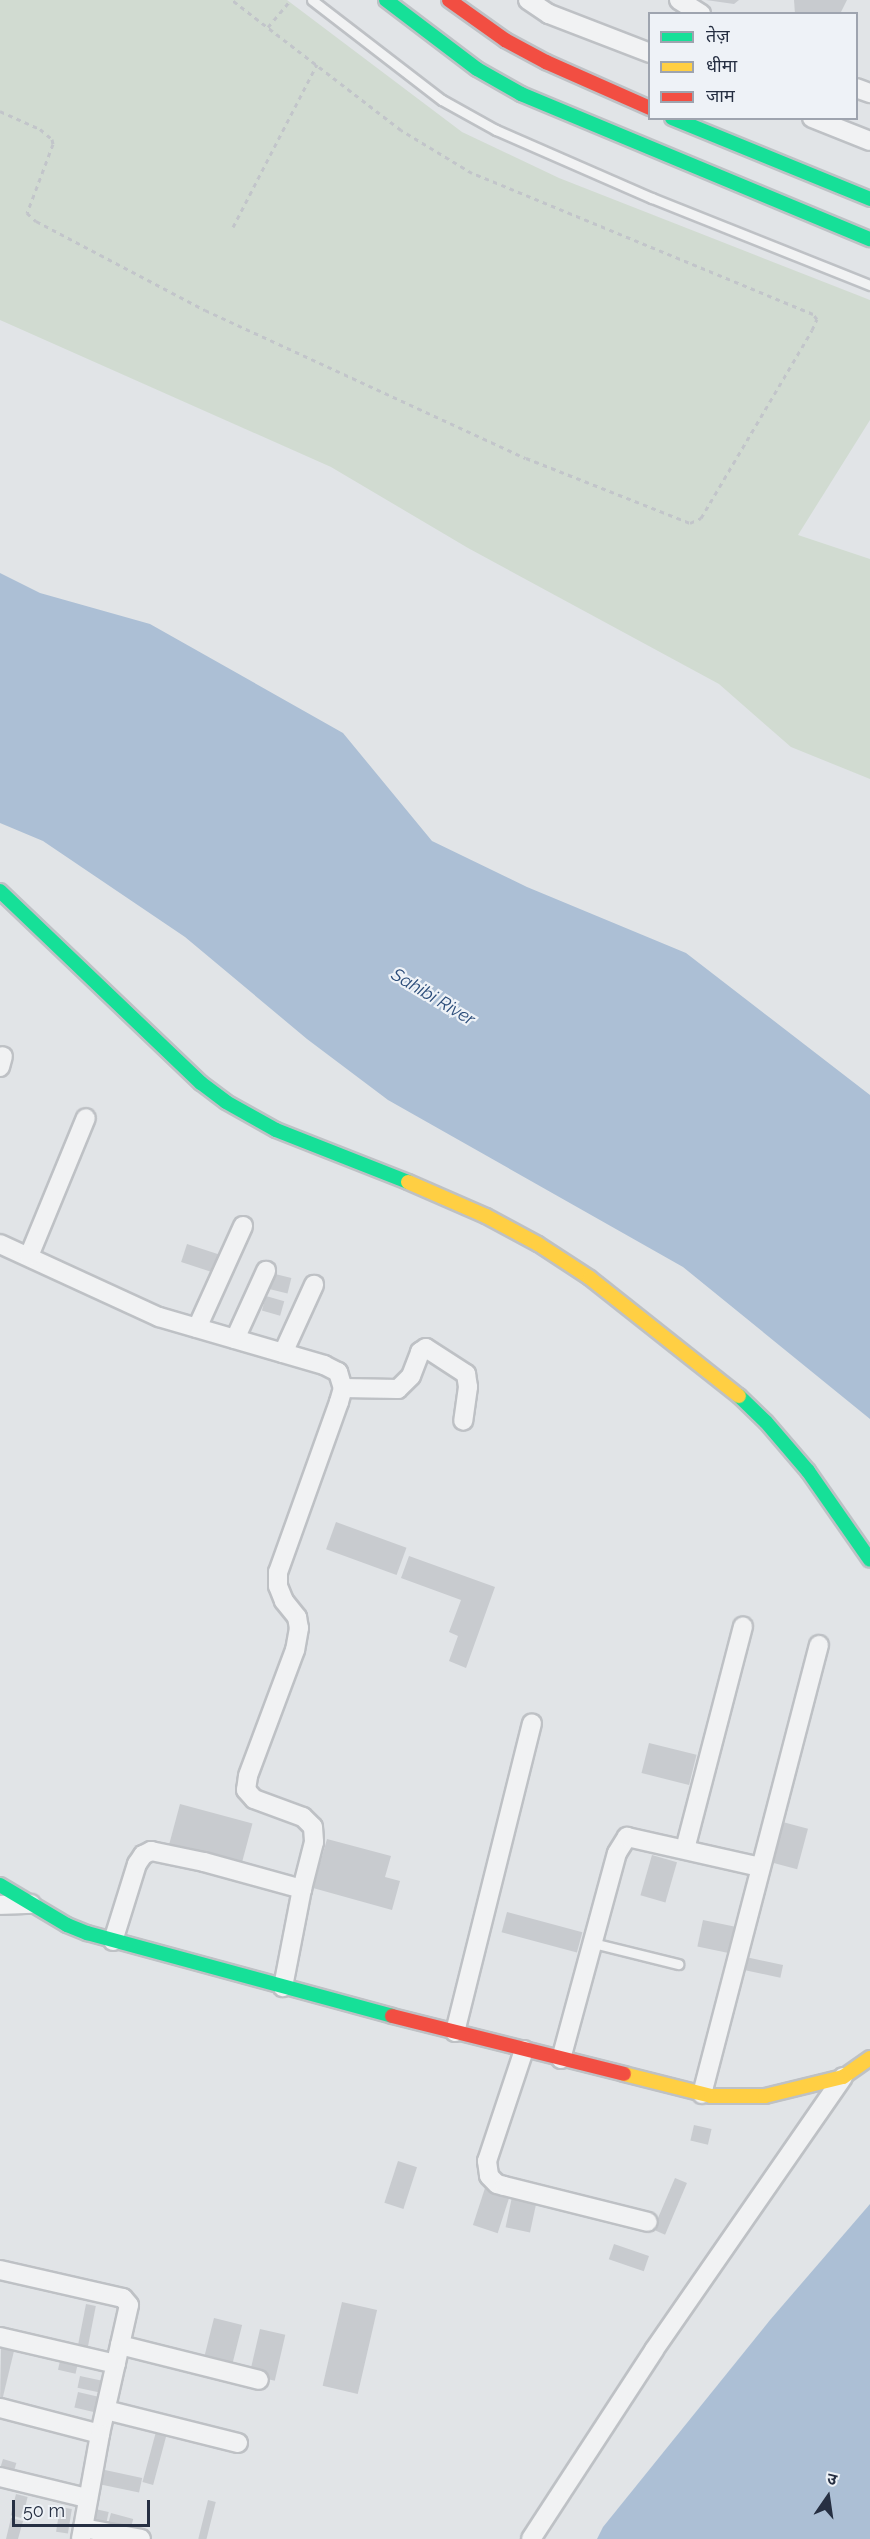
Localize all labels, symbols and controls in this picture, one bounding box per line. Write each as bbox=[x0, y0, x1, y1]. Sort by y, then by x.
legend bbox=[648, 12, 858, 120]
text: तेज़ bbox=[706, 25, 730, 46]
text: धीमा bbox=[706, 55, 737, 76]
text: जाम bbox=[706, 85, 735, 106]
water label: Sahibi River bbox=[387, 964, 479, 1030]
north arrow bbox=[798, 2467, 858, 2527]
text: उ bbox=[825, 2469, 839, 2489]
scale bar bbox=[15, 2488, 153, 2526]
text: 50 m bbox=[23, 2500, 65, 2521]

